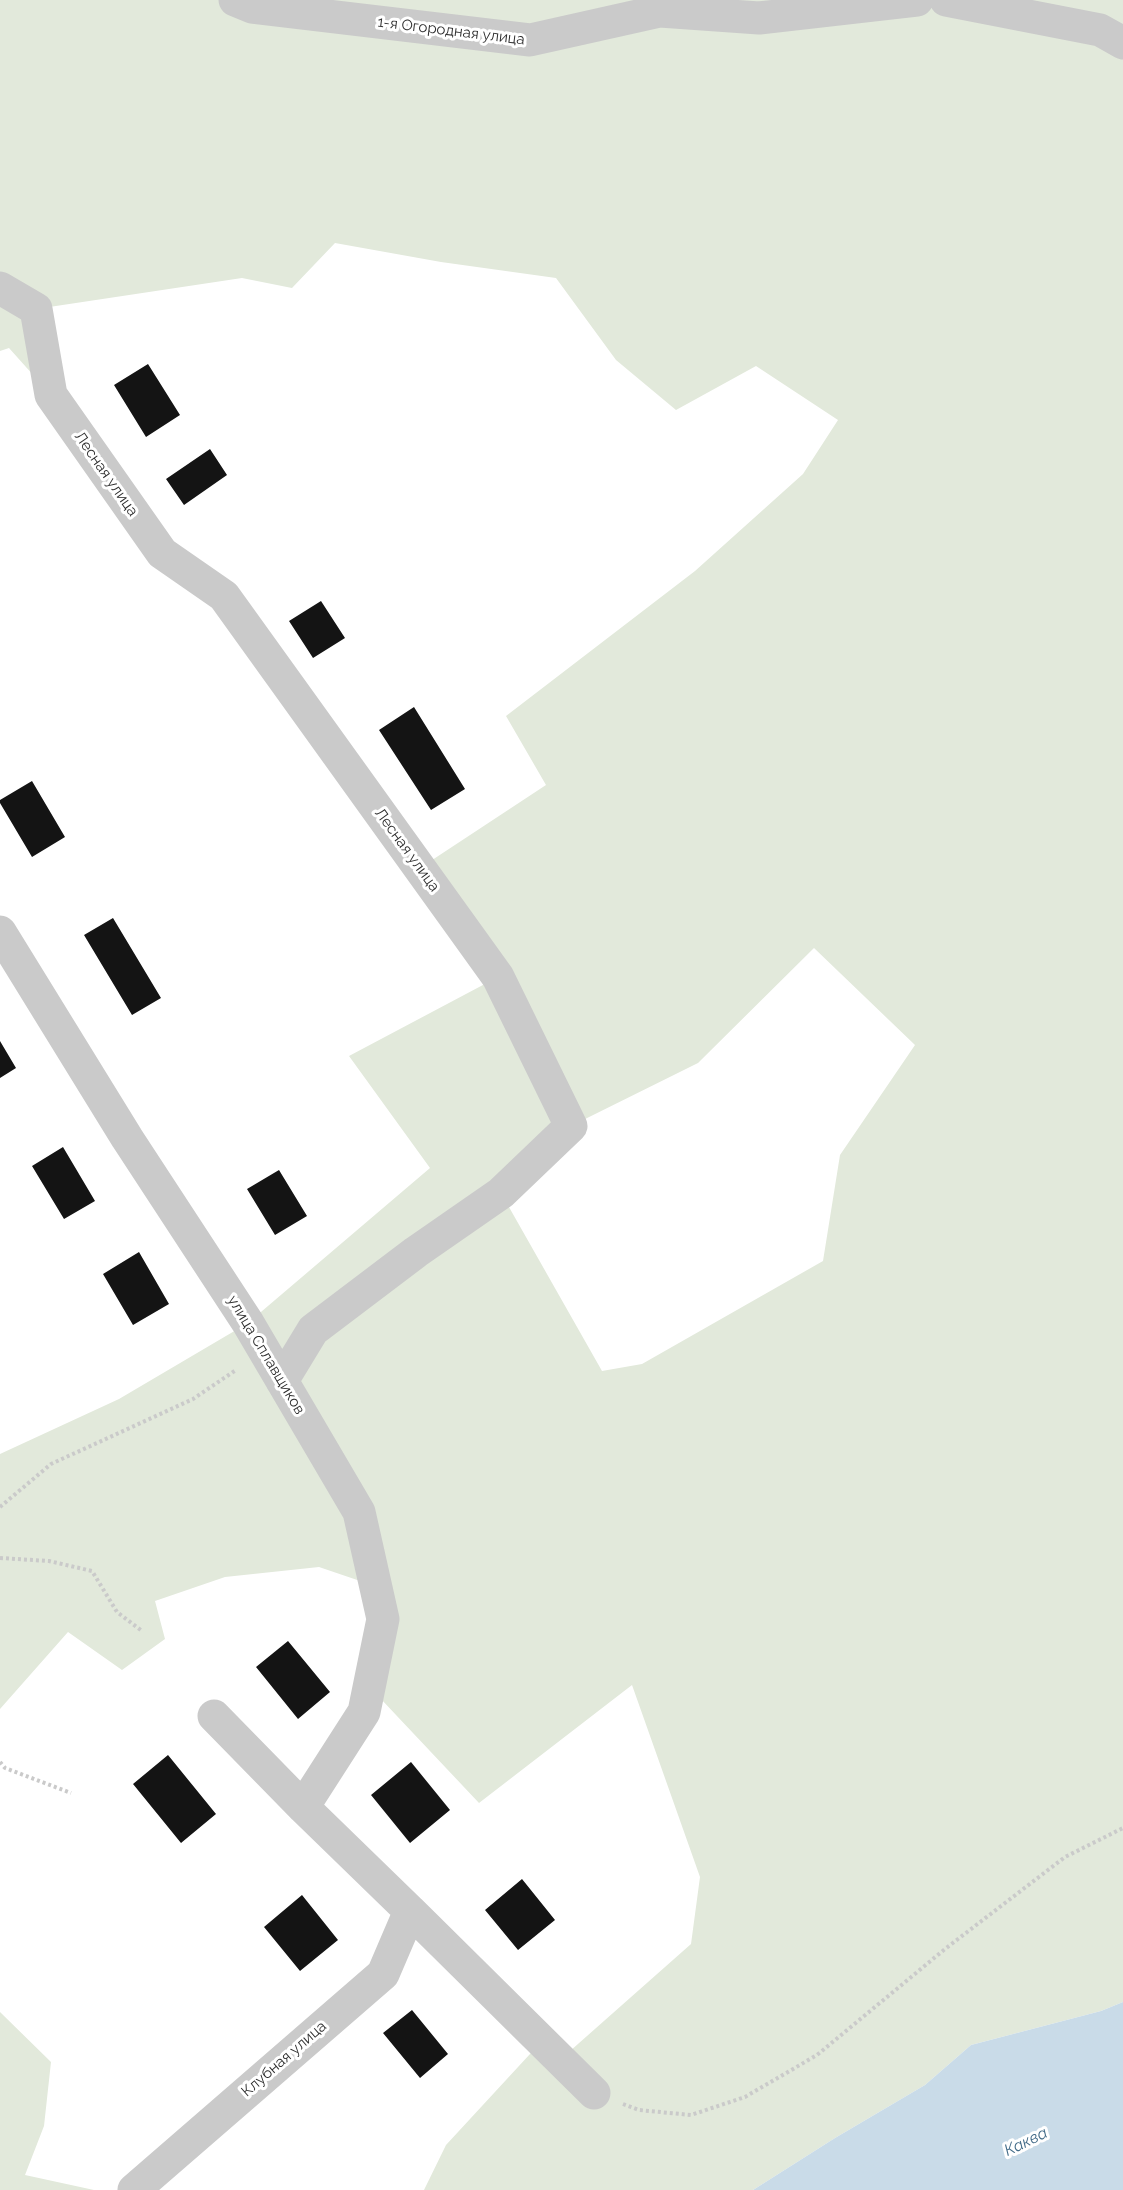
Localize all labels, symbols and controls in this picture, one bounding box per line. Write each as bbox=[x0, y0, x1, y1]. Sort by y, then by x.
street label: 1-я Огородная улица bbox=[376, 13, 526, 49]
street label: Лесная улица bbox=[70, 428, 142, 520]
street label: Лесная улица bbox=[371, 805, 443, 895]
street label: улица Сплавщиков bbox=[223, 1292, 309, 1418]
street label: Клубная улица bbox=[238, 2017, 330, 2101]
water label: Каква bbox=[1001, 2123, 1051, 2161]

